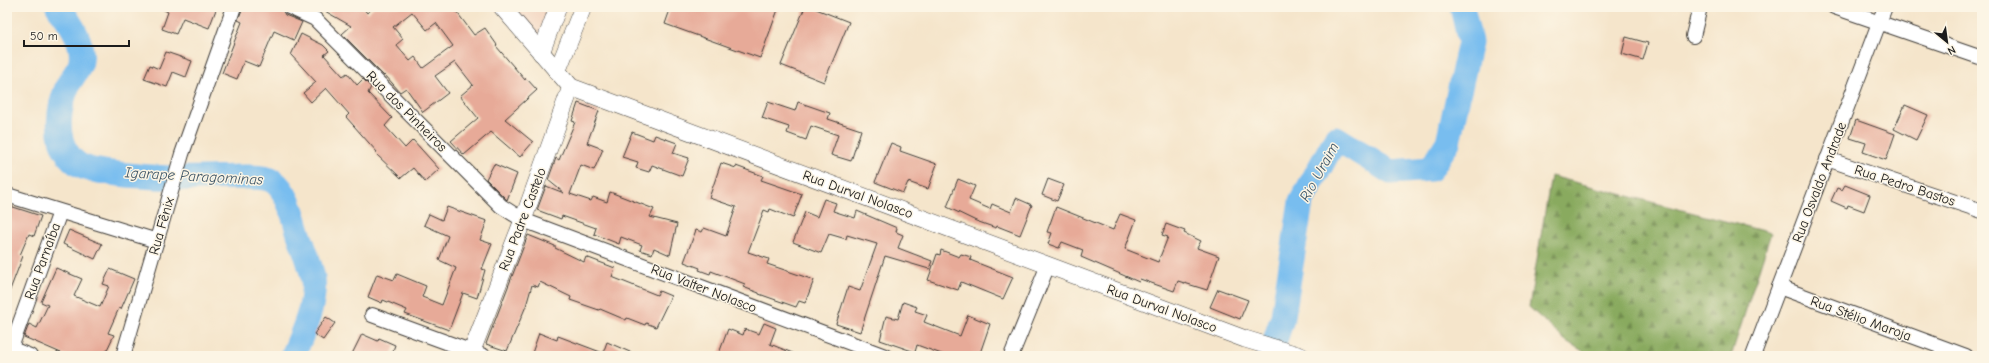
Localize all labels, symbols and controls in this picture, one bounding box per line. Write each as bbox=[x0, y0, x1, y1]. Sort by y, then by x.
scale bar bbox=[24, 22, 129, 48]
north arrow bbox=[1927, 22, 1967, 62]
text: 50 m bbox=[30, 29, 58, 43]
text: N bbox=[1945, 43, 1958, 58]
street label: Rua dos Pinheiros bbox=[363, 67, 451, 156]
street label: Rua Osvaldo Andrade bbox=[1789, 119, 1850, 245]
water label: Rio Uraim bbox=[1295, 139, 1343, 205]
street label: Rua Pedro Bastos bbox=[1852, 161, 1958, 210]
water label: Igarape Paragominas bbox=[123, 163, 264, 189]
street label: Rua Padre Castelo bbox=[495, 165, 550, 273]
street label: Rua Durval Nolasco bbox=[800, 167, 915, 222]
street label: Rua Fênix bbox=[145, 195, 178, 257]
street label: Rua Parnaíba bbox=[21, 221, 64, 302]
street label: Rua Valter Nolasco bbox=[648, 260, 759, 316]
street label: Rua Durval Nolasco bbox=[1104, 281, 1219, 336]
street label: Rua Stélio Maroja bbox=[1808, 292, 1914, 345]

